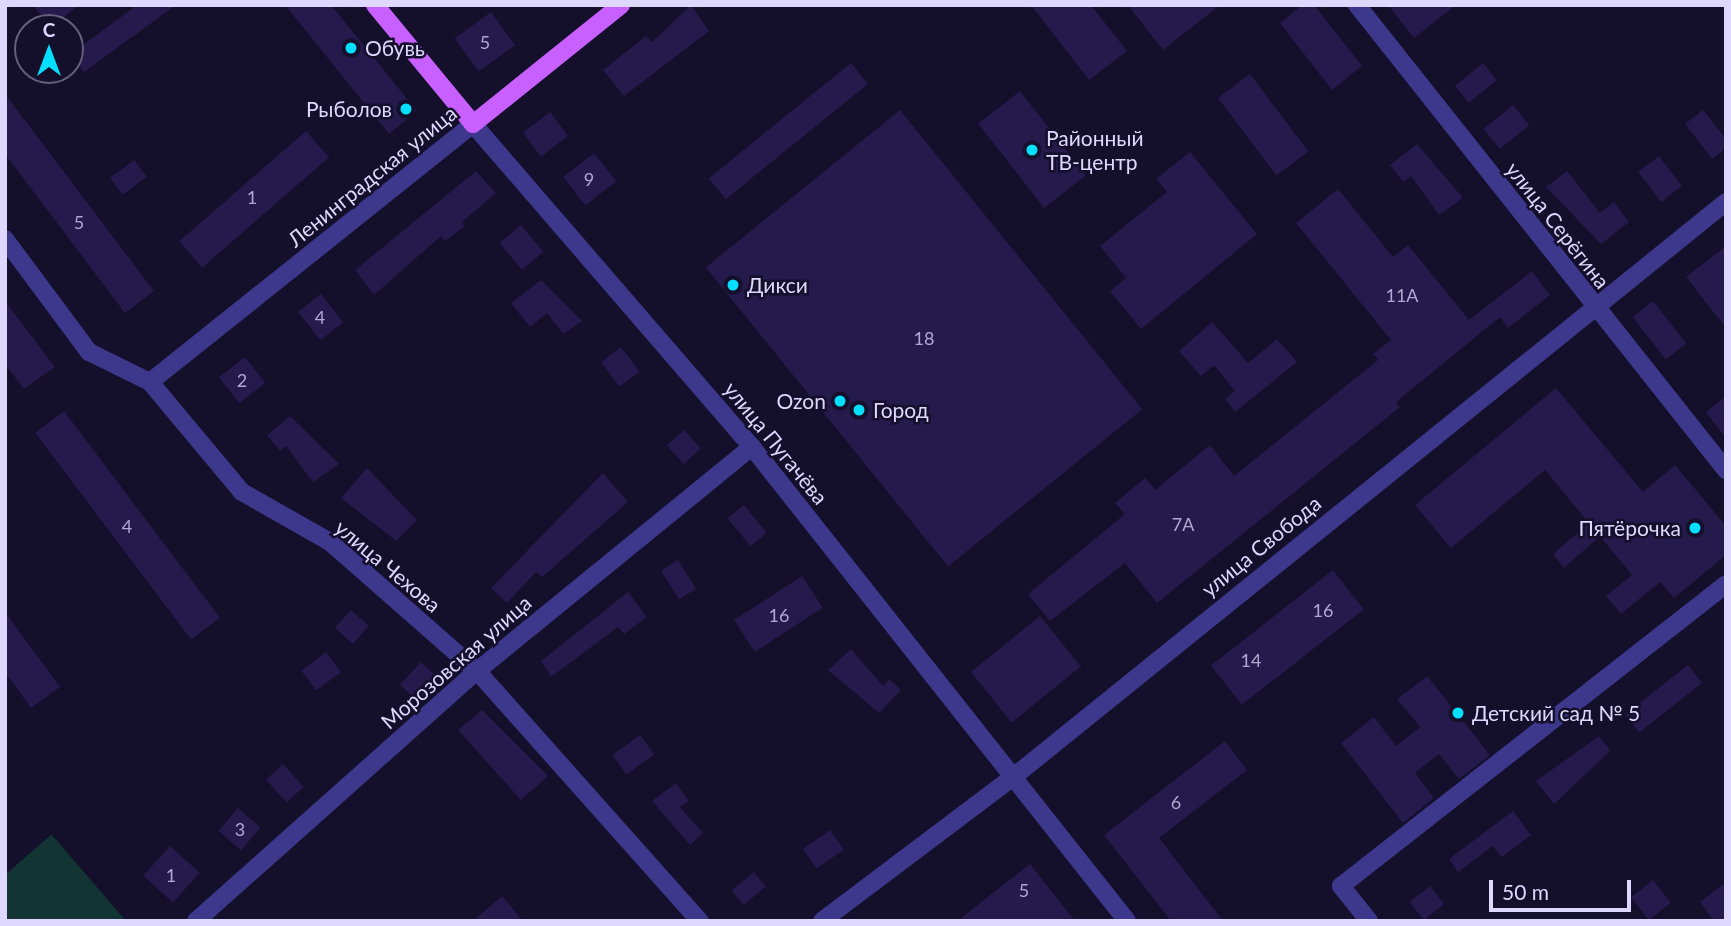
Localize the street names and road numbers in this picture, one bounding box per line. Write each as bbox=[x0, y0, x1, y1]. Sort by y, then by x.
street label: Ленинградская улица bbox=[283, 100, 461, 252]
street label: улица Серёгина bbox=[1501, 157, 1615, 293]
street label: улица Пугачёва bbox=[719, 377, 833, 509]
street label: улица Свобода bbox=[1196, 490, 1326, 602]
street label: улица Чехова bbox=[330, 515, 446, 617]
street label: Морозовская улица bbox=[376, 590, 536, 734]

